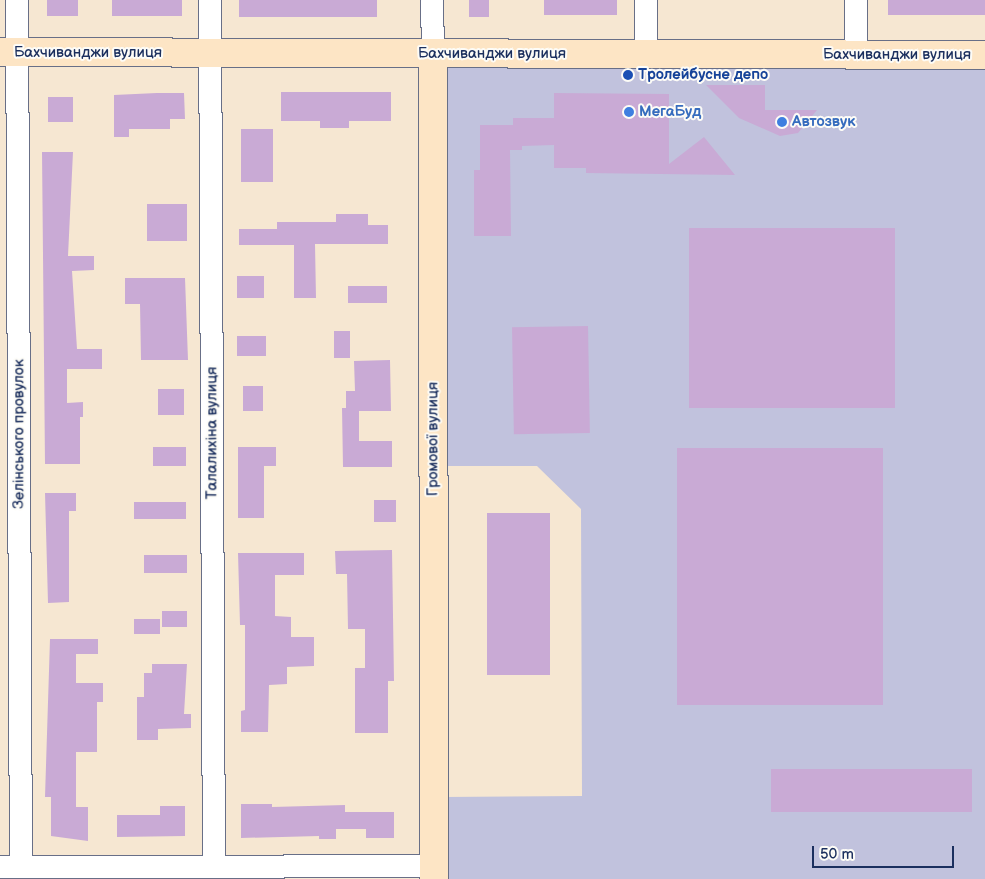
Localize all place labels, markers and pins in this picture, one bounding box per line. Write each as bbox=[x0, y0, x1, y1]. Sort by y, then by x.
place label: Тролейбусне депо bbox=[638, 66, 768, 84]
marker: Тролейбусне депо bbox=[622, 69, 634, 81]
place label: МегаБуд bbox=[639, 103, 701, 121]
marker: МегаБуд bbox=[623, 106, 635, 118]
place label: Автозвук bbox=[792, 113, 855, 131]
marker: Автозвук bbox=[776, 116, 788, 128]

